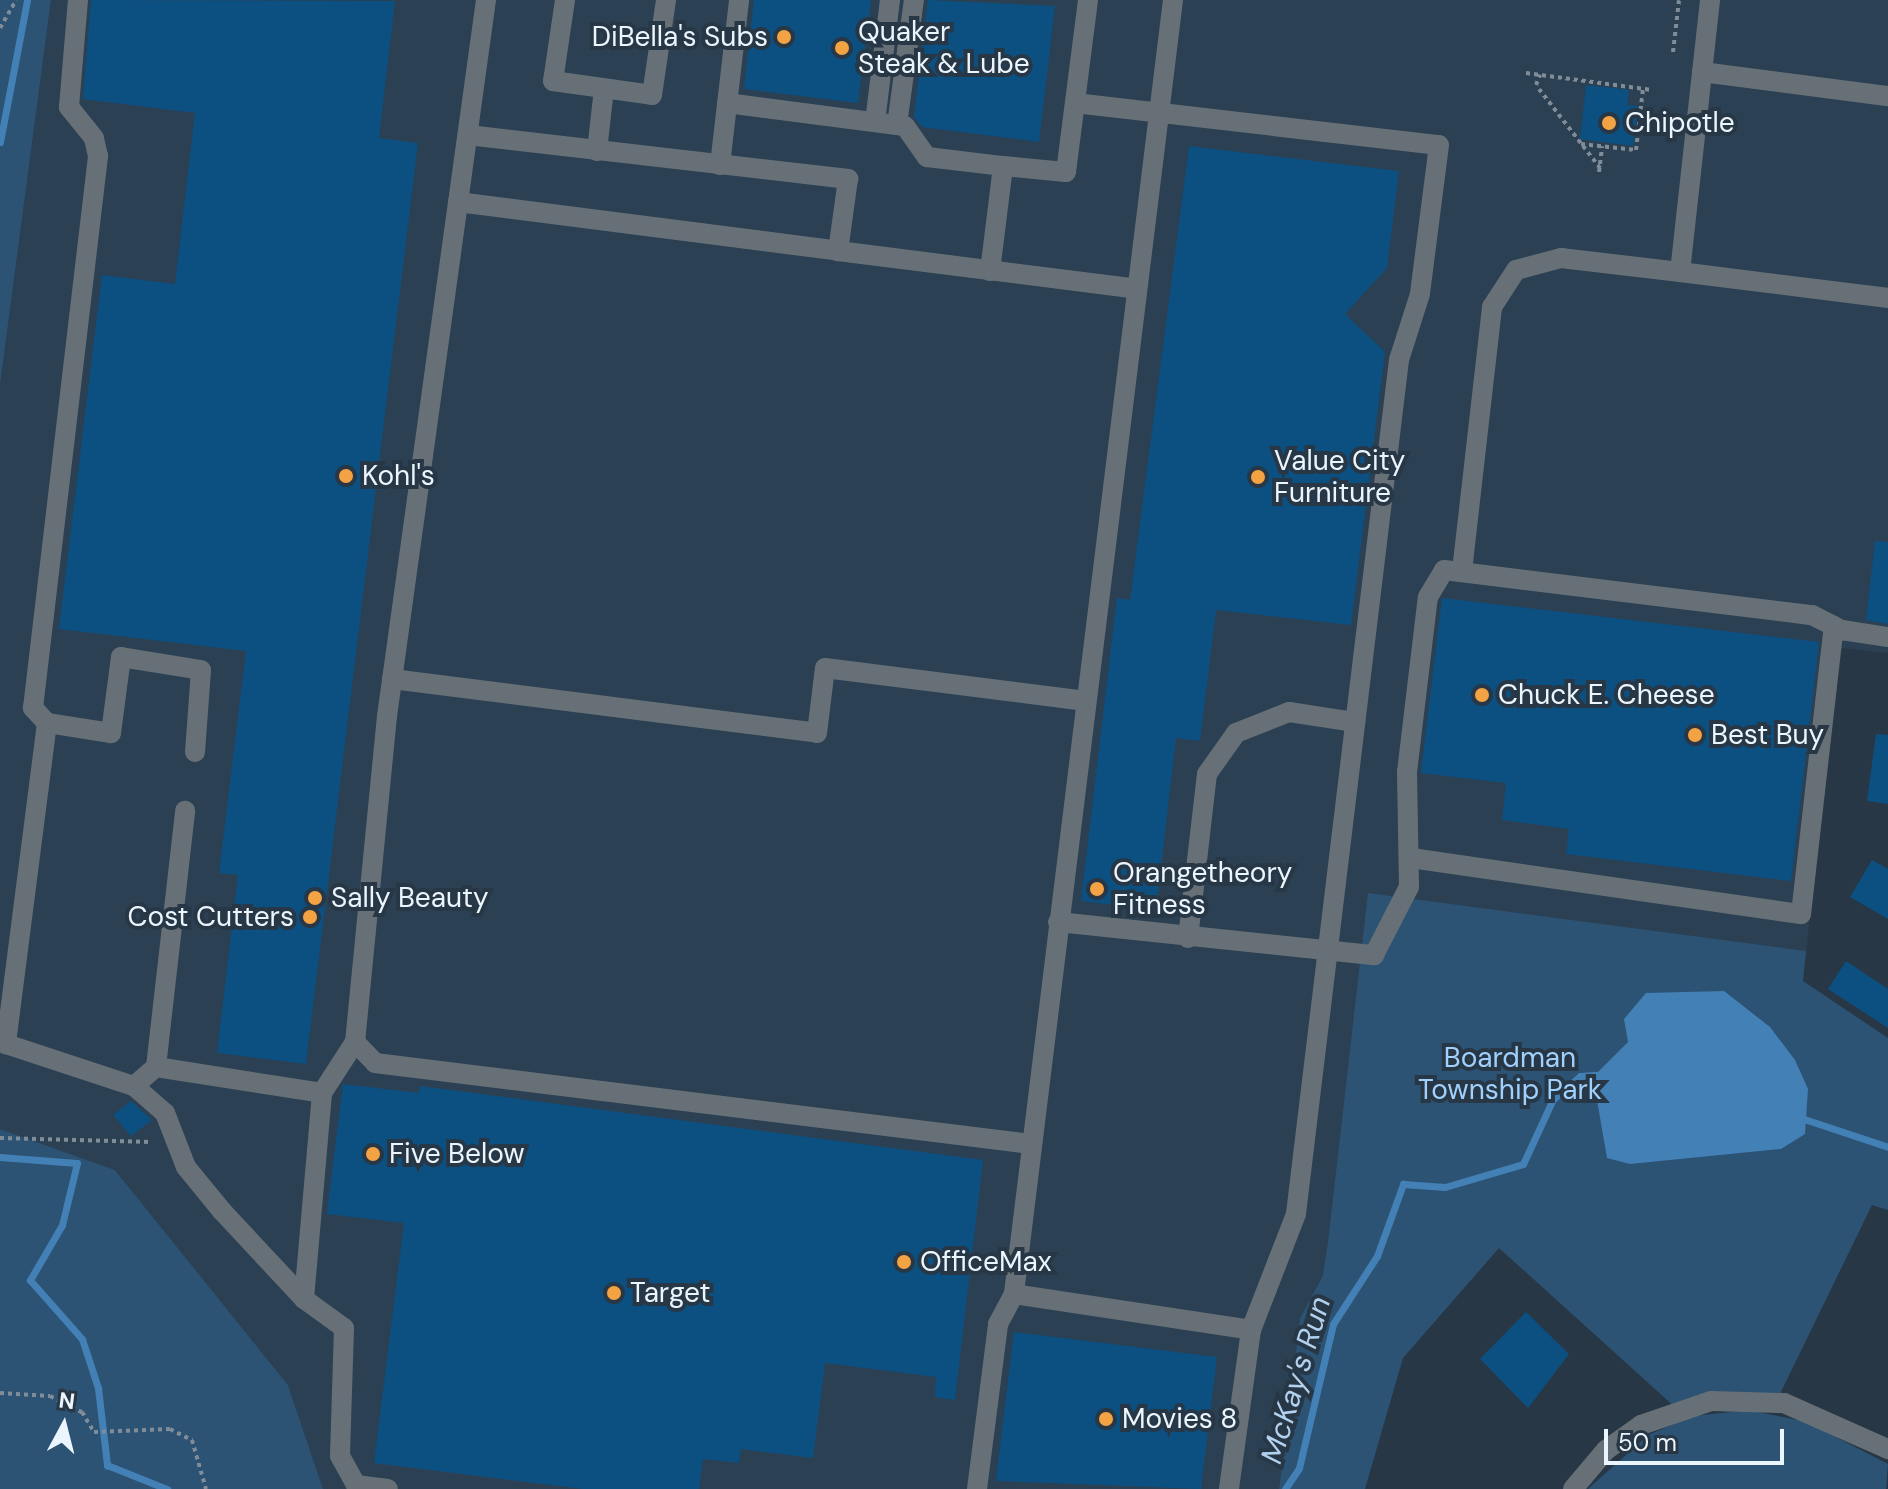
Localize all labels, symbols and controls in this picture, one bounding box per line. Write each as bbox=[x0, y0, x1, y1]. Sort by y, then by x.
place label: Quaker Steak & Lube bbox=[858, 15, 1030, 81]
place label: DiBella's Subs bbox=[592, 20, 768, 54]
marker: DiBella's Subs bbox=[775, 28, 793, 46]
marker: Quaker Steak & Lube bbox=[833, 39, 851, 57]
place label: Chipotle bbox=[1625, 106, 1735, 140]
marker: Chipotle bbox=[1600, 114, 1618, 132]
place label: Value City Furniture bbox=[1274, 444, 1405, 510]
place label: Kohl's bbox=[362, 459, 435, 493]
marker: Kohl's bbox=[337, 467, 355, 485]
marker: Value City Furniture bbox=[1249, 468, 1267, 486]
place label: Chuck E. Cheese bbox=[1498, 678, 1715, 712]
marker: Chuck E. Cheese bbox=[1473, 686, 1491, 704]
place label: Best Buy bbox=[1711, 718, 1824, 752]
marker: Best Buy bbox=[1686, 726, 1704, 744]
place label: Orangetheory Fitness bbox=[1113, 856, 1292, 922]
marker: Orangetheory Fitness bbox=[1088, 880, 1106, 898]
place label: Sally Beauty bbox=[331, 881, 489, 915]
marker: Sally Beauty bbox=[306, 889, 324, 907]
place label: Cost Cutters bbox=[127, 900, 294, 934]
marker: Cost Cutters bbox=[301, 908, 319, 926]
park label: Boardman Township Park bbox=[1418, 1041, 1602, 1107]
place label: Five Below bbox=[389, 1137, 525, 1171]
marker: Five Below bbox=[364, 1145, 382, 1163]
place label: OfficeMax bbox=[920, 1245, 1052, 1279]
marker: OfficeMax bbox=[895, 1253, 913, 1271]
place label: Target bbox=[630, 1276, 710, 1310]
marker: Target bbox=[605, 1284, 623, 1302]
water label: McKay's Run bbox=[1254, 1292, 1338, 1468]
north arrow bbox=[24, 1385, 104, 1465]
text: N bbox=[57, 1385, 77, 1416]
place label: Movies 8 bbox=[1122, 1402, 1237, 1436]
marker: Movies 8 bbox=[1097, 1410, 1115, 1428]
scale bar bbox=[1608, 1413, 1788, 1463]
text: 50 m bbox=[1618, 1427, 1677, 1458]

